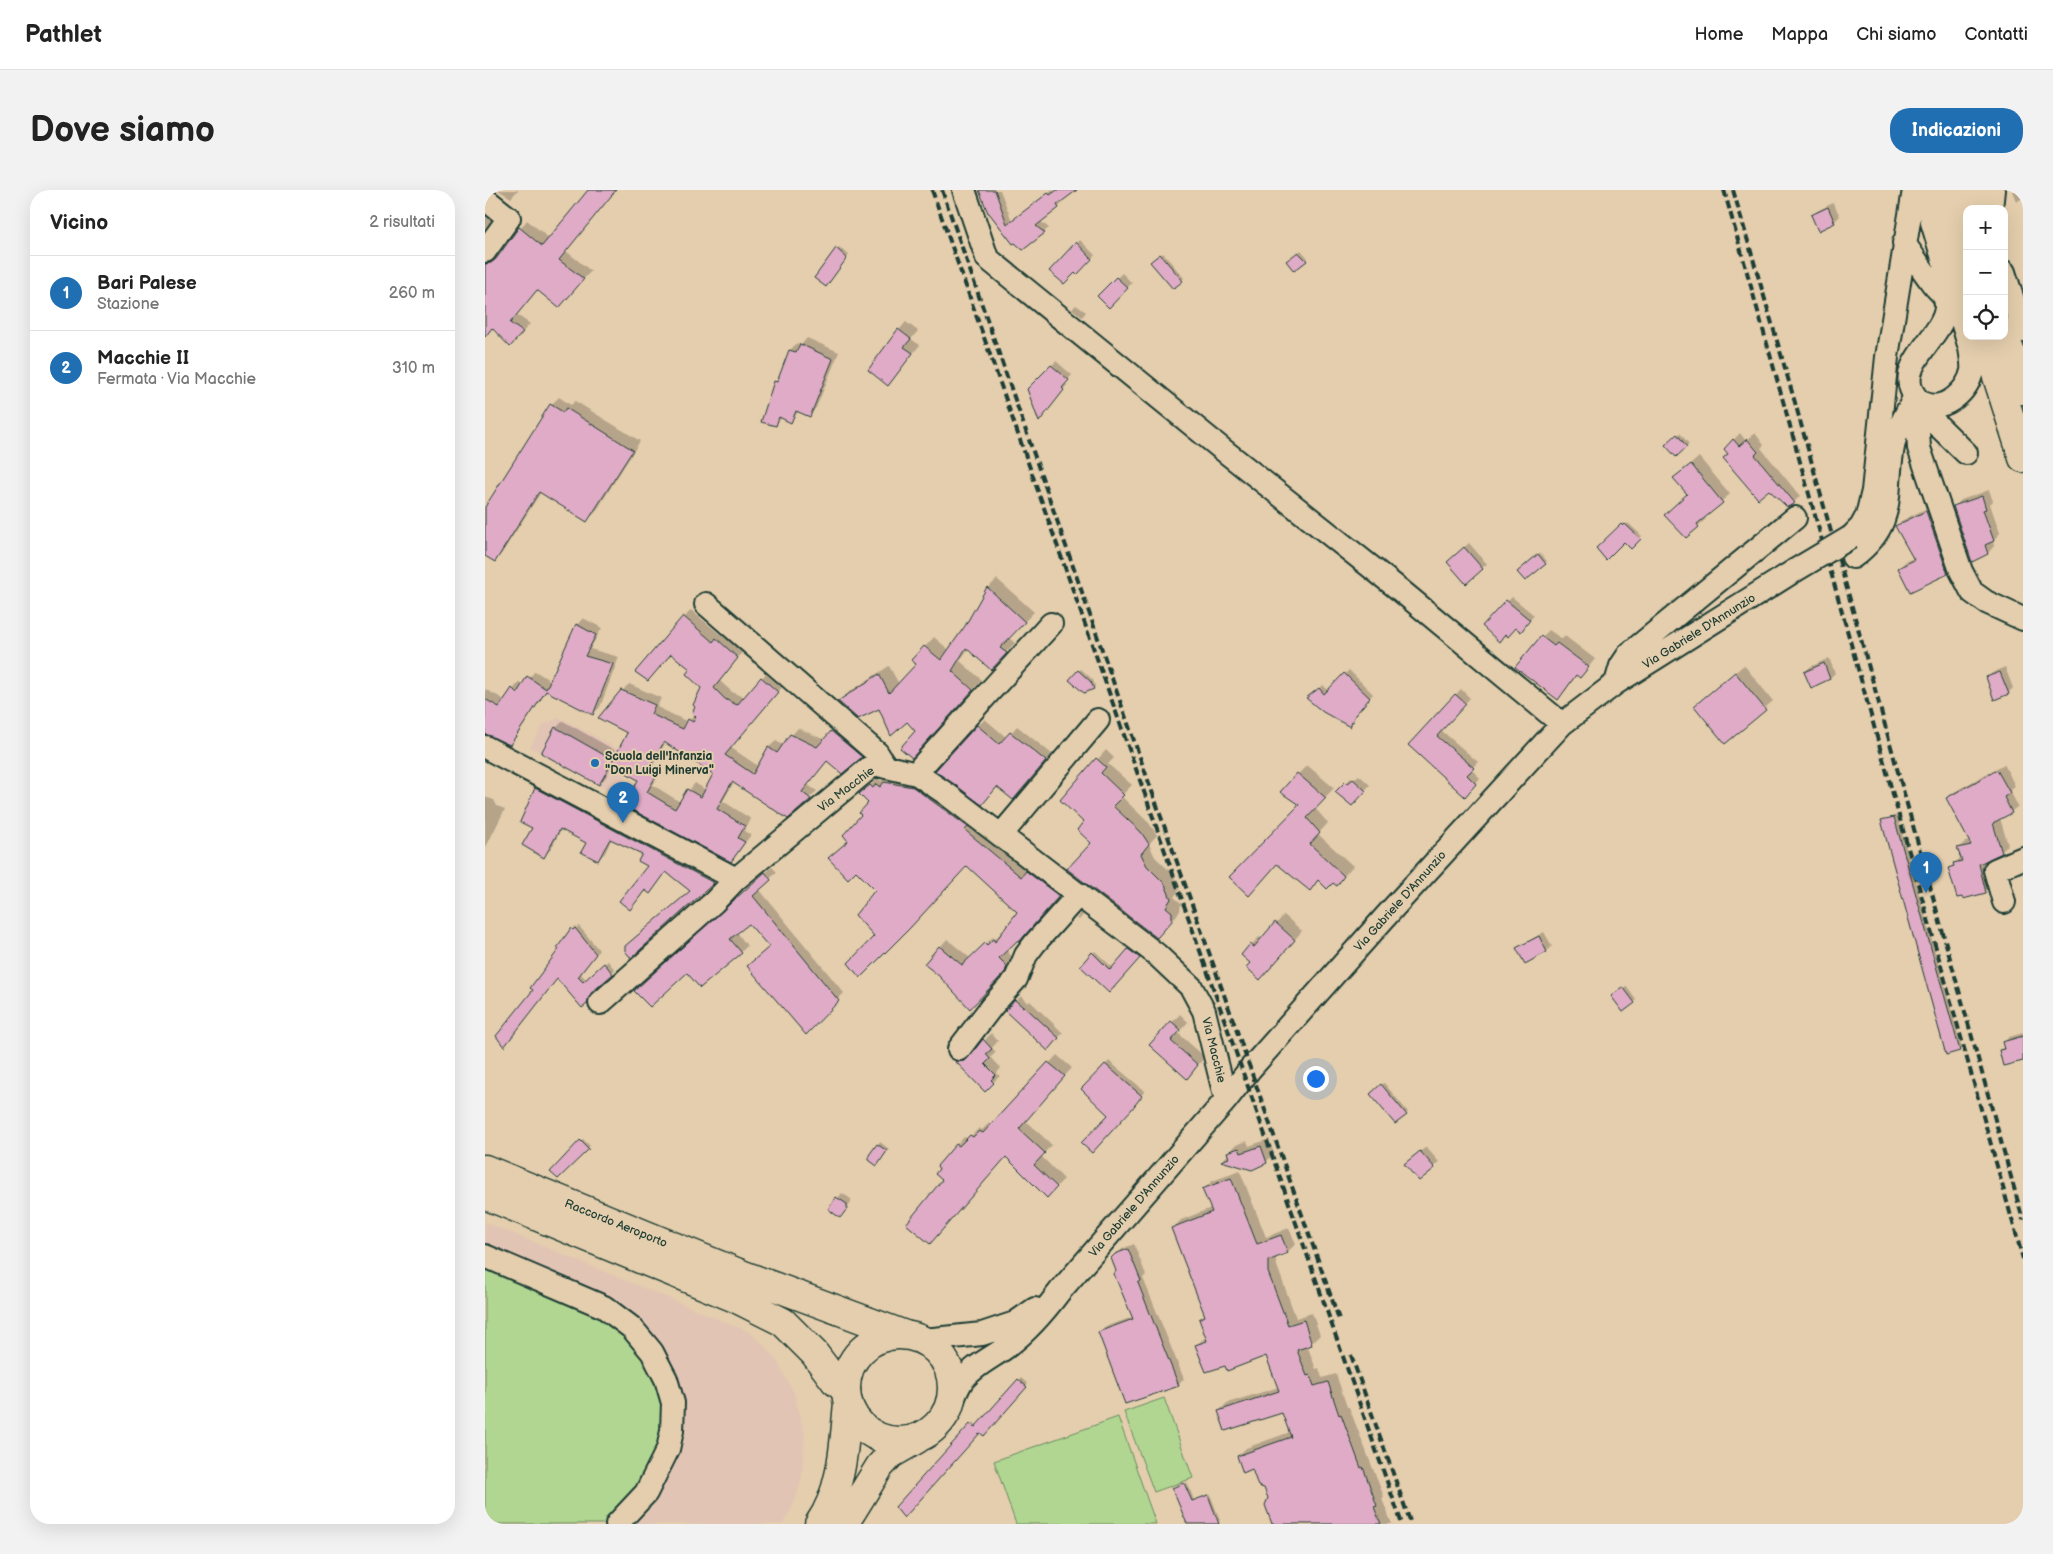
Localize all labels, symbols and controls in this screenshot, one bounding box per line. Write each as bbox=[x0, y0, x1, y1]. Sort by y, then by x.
text: Pathlet bbox=[25, 20, 102, 49]
text: Home bbox=[1694, 24, 1743, 45]
text: Mappa bbox=[1771, 24, 1828, 45]
text: Chi siamo bbox=[1856, 24, 1936, 45]
text: Contatti bbox=[1964, 24, 2028, 45]
button: Indicazioni bbox=[1890, 108, 2023, 153]
text: Dove siamo bbox=[30, 109, 215, 152]
map controls bbox=[1963, 205, 2008, 340]
button: + bbox=[1963, 205, 2008, 250]
text: Vicino bbox=[50, 210, 108, 235]
text: 2 risultati bbox=[369, 213, 435, 232]
button: − bbox=[1963, 250, 2008, 295]
text: Bari Palese bbox=[97, 272, 197, 295]
text: 1 bbox=[63, 284, 69, 303]
text: 260 m bbox=[389, 284, 435, 303]
text: Stazione bbox=[97, 295, 159, 314]
button: locate bbox=[1963, 295, 2008, 340]
text: Macchie II bbox=[97, 347, 189, 370]
text: 2 bbox=[61, 359, 71, 378]
text: 310 m bbox=[392, 359, 435, 378]
text: Fermata · Via Macchie bbox=[97, 370, 256, 389]
street label: Via Gabriele D'Annunzio bbox=[1640, 590, 1759, 672]
place label: Scuola dell'Infanzia "Don Luigi Minerva" bbox=[605, 749, 714, 778]
marker: Scuola dell'Infanzia "Don Luigi Minerva" bbox=[589, 757, 601, 769]
street label: Via Macchie bbox=[815, 763, 877, 815]
pin: 2 bbox=[607, 782, 639, 823]
street label: Via Gabriele D'Annunzio bbox=[1351, 848, 1450, 955]
pin: 1 bbox=[1910, 852, 1942, 893]
street label: Via Macchie bbox=[1198, 1016, 1229, 1084]
your location bbox=[1303, 1066, 1329, 1092]
street label: Via Gabriele D'Annunzio bbox=[1086, 1152, 1183, 1260]
street label: Raccordo Aeroporto bbox=[562, 1196, 670, 1251]

